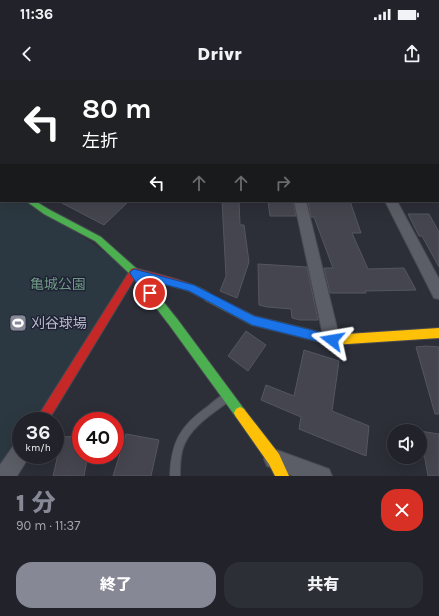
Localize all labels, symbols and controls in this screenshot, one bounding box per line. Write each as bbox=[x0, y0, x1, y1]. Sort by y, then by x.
text: 11:36 bbox=[20, 5, 53, 23]
icon: back bbox=[16, 43, 38, 65]
text: Drivr bbox=[197, 43, 242, 65]
icon: share bbox=[401, 43, 423, 65]
text: 80 m bbox=[82, 92, 151, 125]
icon: left bbox=[16, 96, 68, 148]
text: 左折 bbox=[82, 130, 118, 152]
icon: left bbox=[146, 172, 168, 194]
icon: ahead bbox=[188, 172, 210, 194]
icon: ahead bbox=[230, 172, 252, 194]
icon: right bbox=[272, 172, 294, 194]
park label: 亀城公園 bbox=[30, 276, 86, 293]
pin bbox=[133, 276, 167, 310]
icon: arrive bbox=[139, 282, 161, 304]
sports icon: 刈谷球場 bbox=[8, 313, 28, 333]
place label: 刈谷球場 bbox=[31, 315, 87, 332]
position arrow bbox=[311, 319, 353, 361]
speed limit sign: 40 bbox=[72, 412, 124, 464]
text: 36 bbox=[26, 421, 50, 444]
map controls bbox=[387, 424, 427, 464]
button: sound bbox=[387, 424, 427, 464]
text: km/h bbox=[25, 442, 51, 454]
text: 1 分 bbox=[16, 489, 56, 517]
button: close bbox=[381, 489, 423, 531]
text: 90 m · 11:37 bbox=[16, 518, 80, 533]
button: 終了 bbox=[16, 562, 216, 608]
button: 共有 bbox=[224, 562, 423, 608]

